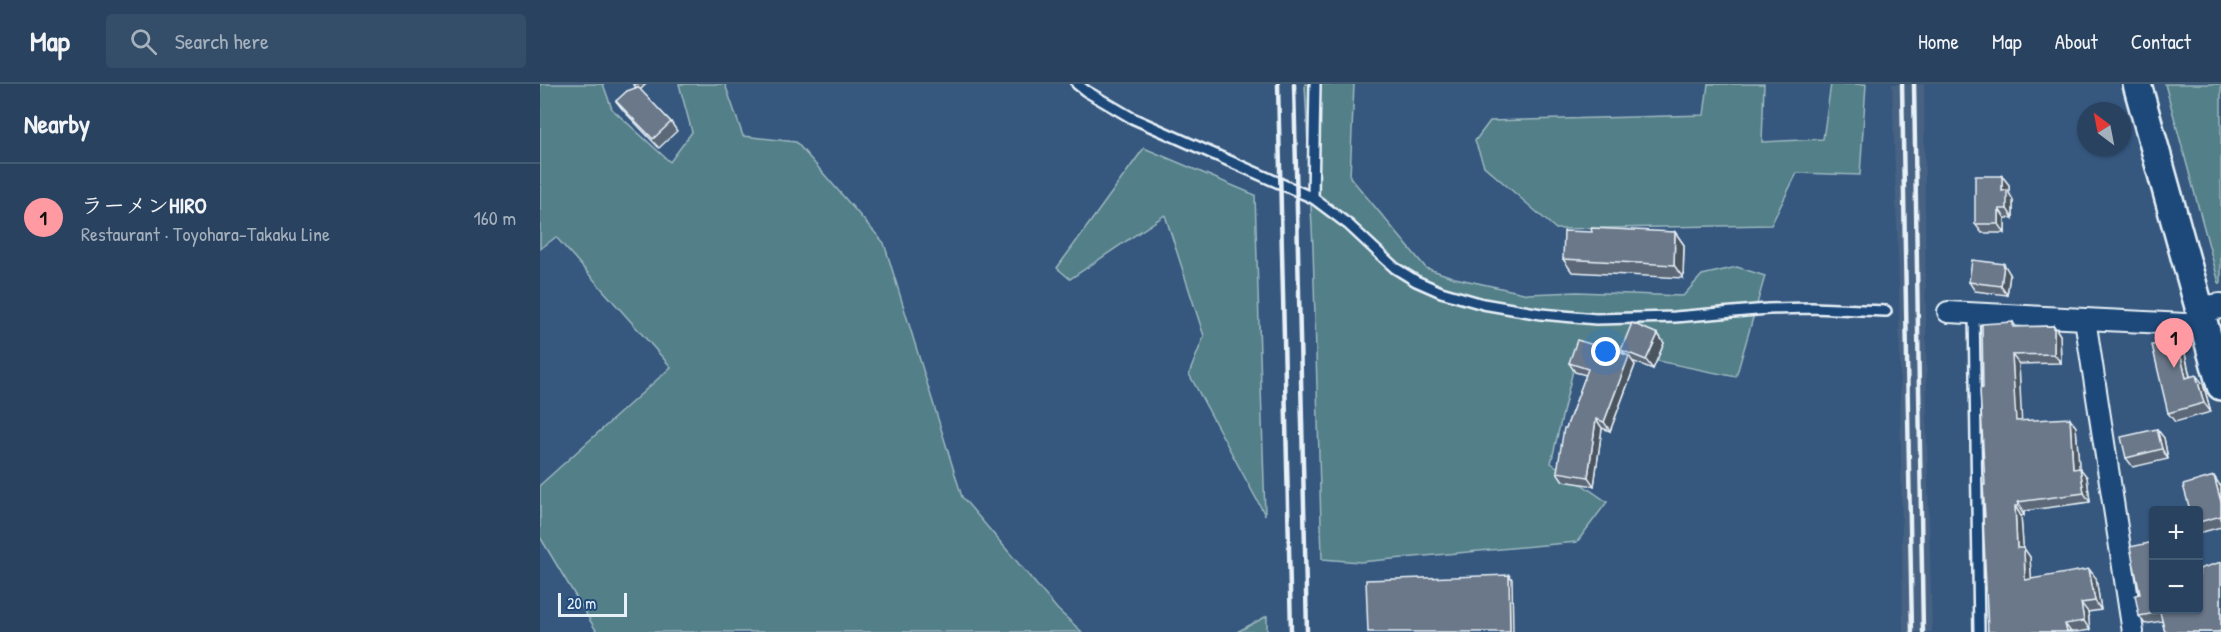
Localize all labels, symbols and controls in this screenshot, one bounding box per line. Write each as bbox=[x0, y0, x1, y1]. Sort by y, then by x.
search box bbox=[106, 14, 526, 68]
text: Map bbox=[30, 22, 70, 60]
icon: search bbox=[127, 25, 160, 58]
text: Search here bbox=[175, 26, 269, 56]
text: Home bbox=[1918, 27, 1959, 56]
text: Map bbox=[1992, 27, 2022, 56]
text: About bbox=[2055, 27, 2098, 56]
text: Contact bbox=[2131, 27, 2191, 56]
north arrow bbox=[2077, 102, 2131, 156]
text: Nearby bbox=[24, 106, 90, 141]
text: ラーメンHIRO bbox=[81, 190, 207, 220]
text: 1 bbox=[40, 204, 47, 231]
text: 160 m bbox=[474, 204, 516, 231]
text: Restaurant · Toyohara-Takaku Line bbox=[81, 220, 330, 247]
pin: 1 bbox=[2154, 318, 2194, 368]
your location bbox=[1591, 337, 1620, 366]
map controls bbox=[2149, 506, 2203, 614]
button: + bbox=[2149, 506, 2203, 560]
button: − bbox=[2149, 560, 2203, 614]
scale bar bbox=[558, 590, 627, 618]
text: 20 m bbox=[567, 592, 596, 614]

